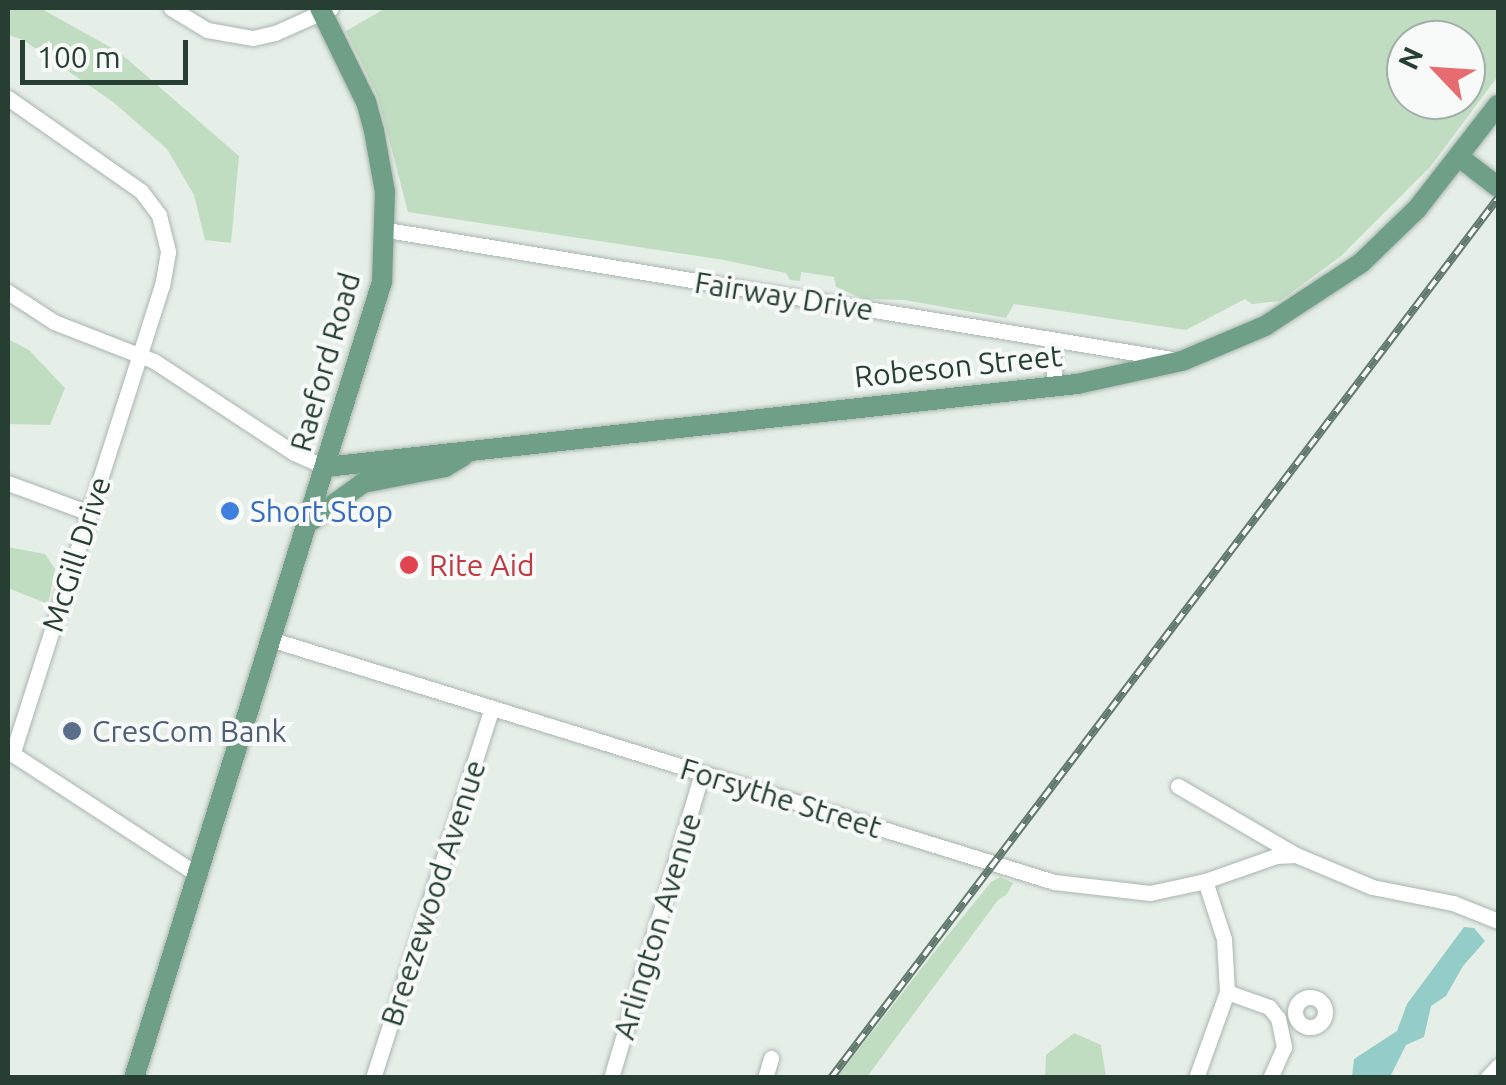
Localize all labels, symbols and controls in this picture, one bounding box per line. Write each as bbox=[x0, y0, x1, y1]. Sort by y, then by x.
scale bar bbox=[25, 20, 192, 82]
north arrow bbox=[1386, 20, 1486, 120]
text: 100 m bbox=[37, 40, 121, 74]
text: N bbox=[1392, 42, 1429, 74]
street label: Fairway Drive bbox=[692, 264, 876, 328]
street label: Raeford Road bbox=[282, 268, 368, 456]
street label: Robeson Street bbox=[852, 337, 1064, 395]
street label: McGill Drive bbox=[34, 472, 118, 636]
place label: Short Stop bbox=[250, 493, 393, 529]
marker: Short Stop bbox=[219, 500, 241, 522]
place label: Rite Aid bbox=[429, 547, 535, 583]
marker: Rite Aid bbox=[398, 554, 420, 576]
place label: CresCom Bank bbox=[92, 713, 287, 749]
marker: CresCom Bank bbox=[61, 720, 83, 742]
street label: Forsythe Street bbox=[676, 750, 886, 846]
street label: Breezewood Avenue bbox=[373, 756, 493, 1030]
street label: Arlington Avenue bbox=[605, 808, 709, 1044]

